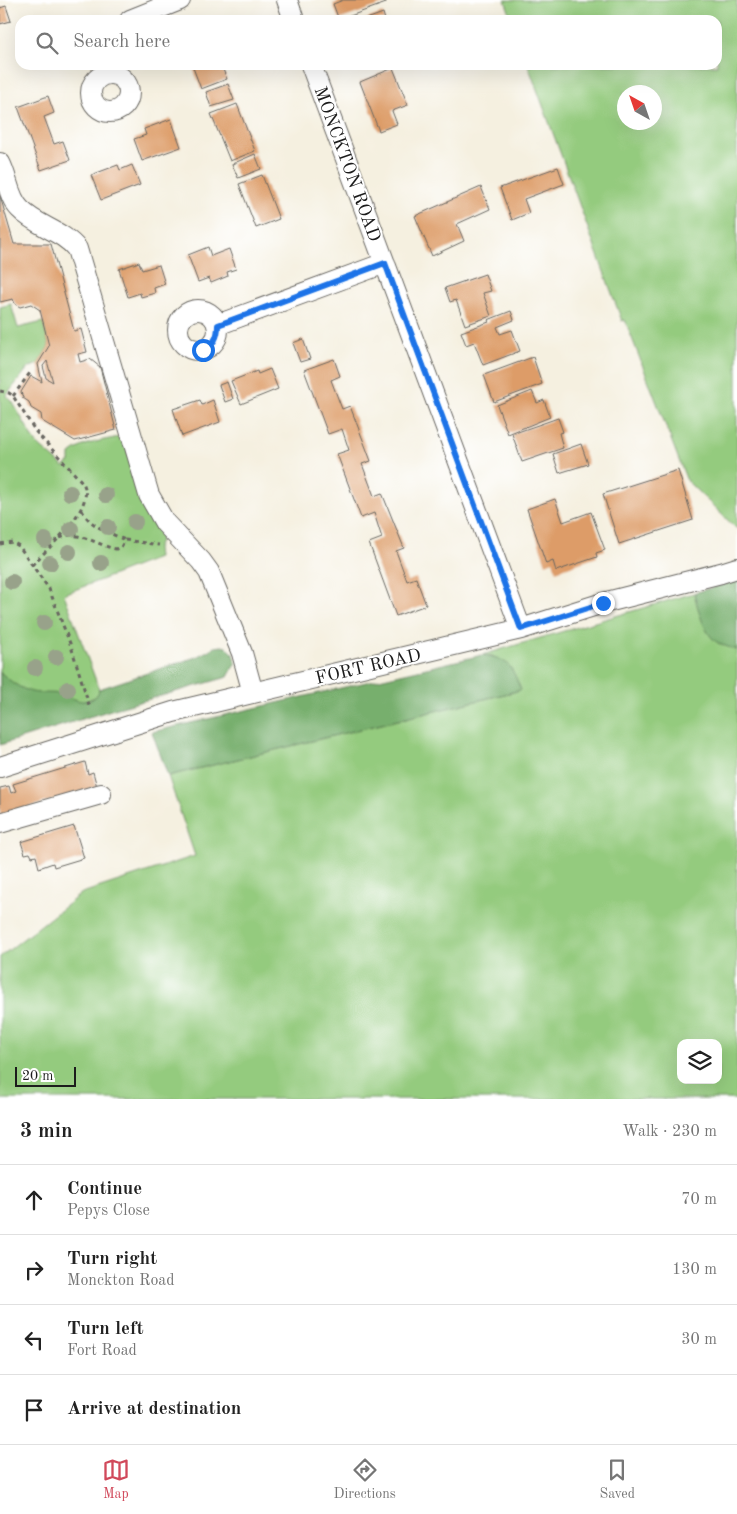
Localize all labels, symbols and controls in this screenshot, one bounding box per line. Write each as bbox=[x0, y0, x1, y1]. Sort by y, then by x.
search box bbox=[15, 15, 722, 70]
icon: search bbox=[33, 29, 61, 57]
text: Search here bbox=[73, 33, 170, 52]
street label: MONCKTON ROAD bbox=[311, 84, 384, 244]
north arrow bbox=[617, 85, 662, 130]
route start bbox=[192, 339, 215, 362]
route end bbox=[592, 592, 615, 615]
street label: FORT ROAD bbox=[314, 646, 423, 688]
map controls bbox=[677, 1039, 722, 1084]
button: layers bbox=[677, 1039, 722, 1084]
scale bar bbox=[15, 1064, 76, 1087]
text: 20 m bbox=[22, 1069, 53, 1083]
text: 3 min bbox=[20, 1121, 73, 1142]
text: Walk · 230 m bbox=[622, 1124, 717, 1140]
text: Continue bbox=[67, 1180, 142, 1199]
icon: ahead bbox=[20, 1186, 48, 1214]
text: 70 m bbox=[681, 1192, 717, 1208]
text: Pepys Close bbox=[67, 1203, 150, 1219]
text: Turn right bbox=[67, 1250, 157, 1269]
icon: right bbox=[20, 1256, 48, 1284]
text: 130 m bbox=[672, 1262, 717, 1278]
text: Monckton Road bbox=[67, 1273, 175, 1289]
text: Turn left bbox=[67, 1320, 144, 1339]
icon: left bbox=[20, 1326, 48, 1354]
text: 30 m bbox=[681, 1332, 717, 1348]
text: Fort Road bbox=[67, 1343, 137, 1359]
icon: arrive bbox=[20, 1396, 48, 1424]
text: Arrive at destination bbox=[67, 1400, 241, 1419]
tab: Map bbox=[102, 1456, 130, 1503]
tab: Directions bbox=[334, 1456, 396, 1503]
tab: Saved bbox=[599, 1456, 635, 1503]

